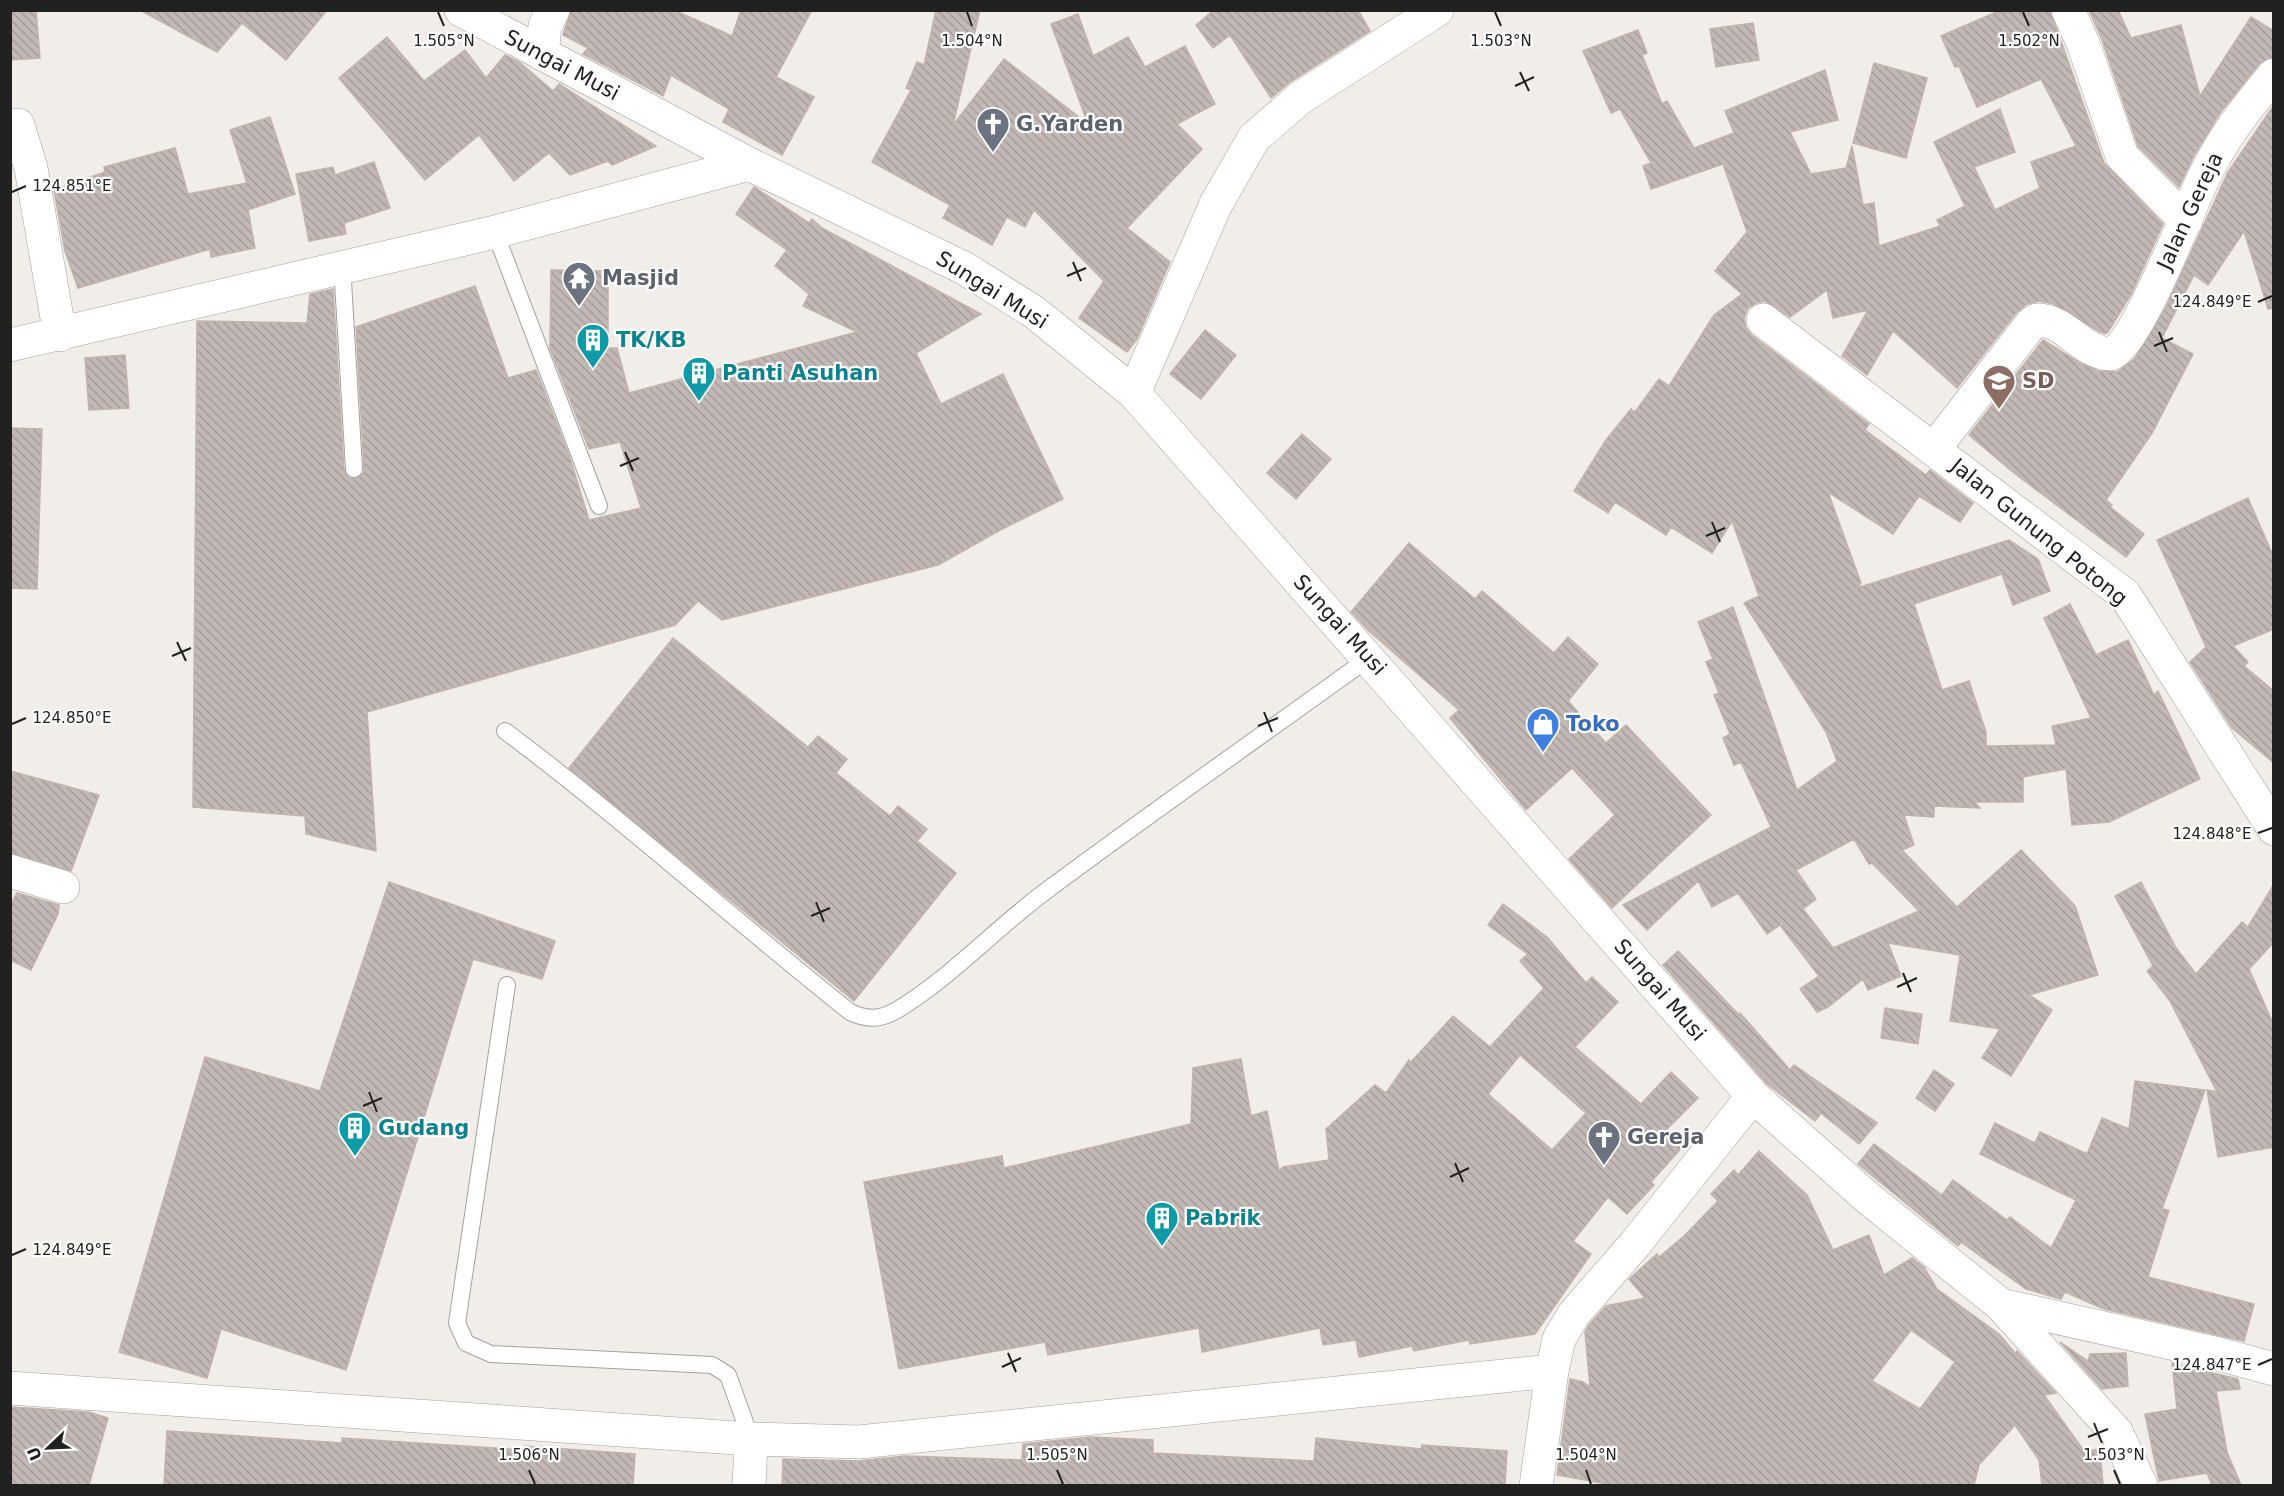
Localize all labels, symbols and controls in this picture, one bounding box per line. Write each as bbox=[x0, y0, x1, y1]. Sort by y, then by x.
street label: Sungai Musi bbox=[500, 25, 624, 105]
text: 1.505°N bbox=[413, 32, 475, 50]
text: 1.504°N bbox=[941, 32, 1003, 50]
text: 1.503°N bbox=[1470, 32, 1532, 50]
text: 1.502°N bbox=[1998, 32, 2060, 50]
church icon: G.Yarden bbox=[975, 106, 1011, 153]
place label: G.Yarden bbox=[1016, 112, 1123, 136]
street label: Jalan Gereja bbox=[2151, 148, 2228, 275]
text: 124.851°E bbox=[32, 177, 112, 195]
street label: Sungai Musi bbox=[932, 246, 1052, 334]
temple icon: Masjid bbox=[561, 260, 597, 307]
place label: Masjid bbox=[602, 266, 679, 290]
text: 124.849°E bbox=[2172, 293, 2252, 311]
building icon: TK/KB bbox=[575, 322, 611, 369]
place label: TK/KB bbox=[616, 328, 687, 352]
building icon: Panti Asuhan bbox=[681, 355, 717, 402]
place label: Panti Asuhan bbox=[722, 361, 878, 385]
school or university icon: SD bbox=[1981, 363, 2017, 410]
place label: SD bbox=[2022, 369, 2055, 393]
street label: Jalan Gunung Potong bbox=[1944, 452, 2132, 610]
street label: Sungai Musi bbox=[1289, 570, 1391, 680]
shop icon: Toko bbox=[1525, 706, 1561, 753]
text: 124.850°E bbox=[32, 709, 112, 727]
place label: Toko bbox=[1566, 712, 1620, 736]
text: 124.848°E bbox=[2172, 825, 2252, 843]
street label: Sungai Musi bbox=[1609, 934, 1711, 1046]
building icon: Gudang bbox=[337, 1110, 373, 1157]
place label: Gudang bbox=[378, 1116, 469, 1140]
church icon: Gereja bbox=[1586, 1119, 1622, 1166]
place label: Gereja bbox=[1627, 1125, 1704, 1149]
building icon: Pabrik bbox=[1144, 1200, 1180, 1247]
place label: Pabrik bbox=[1185, 1206, 1262, 1230]
text: 124.849°E bbox=[32, 1241, 112, 1259]
text: 124.847°E bbox=[2172, 1356, 2252, 1374]
north arrow bbox=[18, 1418, 78, 1478]
text: U bbox=[23, 1444, 46, 1463]
text: 1.506°N bbox=[498, 1446, 560, 1464]
text: 1.505°N bbox=[1026, 1446, 1088, 1464]
text: 1.504°N bbox=[1555, 1446, 1617, 1464]
text: 1.503°N bbox=[2083, 1446, 2145, 1464]

